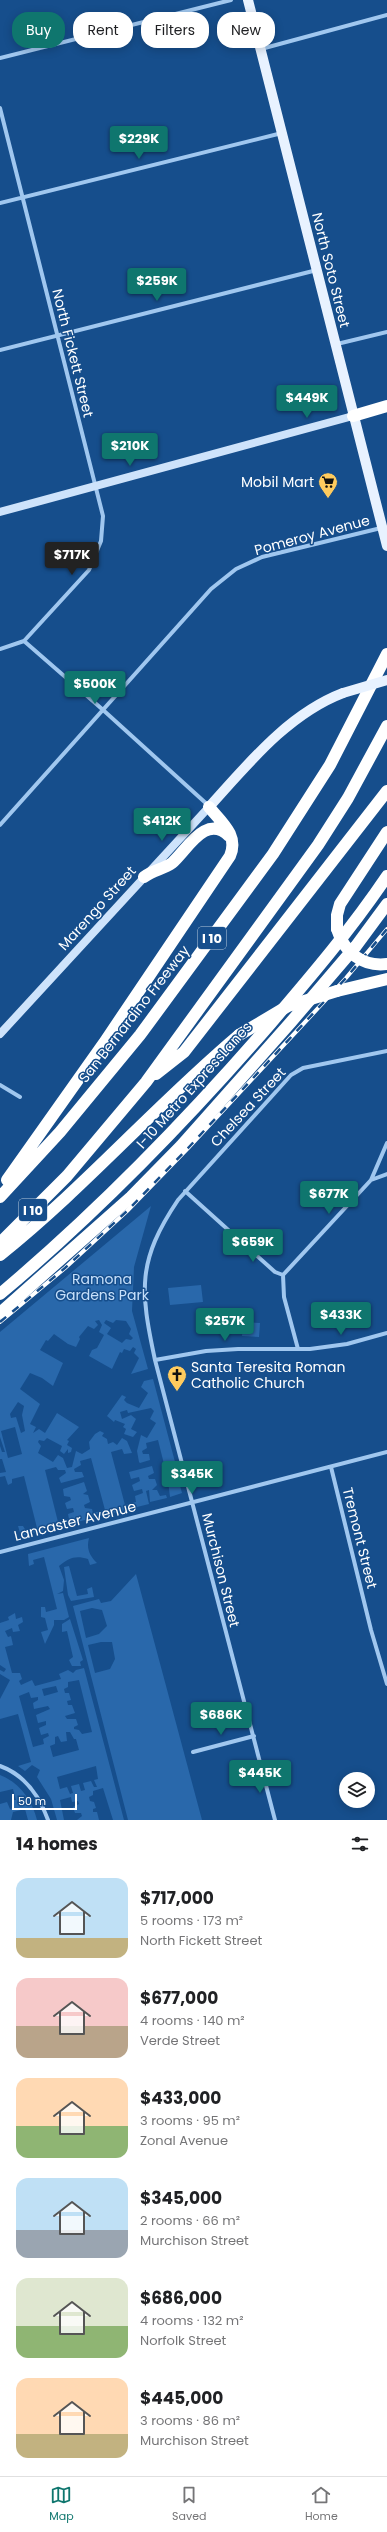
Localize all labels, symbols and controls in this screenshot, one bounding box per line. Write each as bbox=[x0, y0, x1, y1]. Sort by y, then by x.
chip: Buy bbox=[12, 12, 65, 48]
chip: Rent bbox=[73, 12, 133, 48]
chip: Filters bbox=[141, 12, 209, 48]
chip: New bbox=[217, 12, 275, 48]
pin: $229K bbox=[111, 126, 167, 160]
text: $229K bbox=[119, 129, 159, 148]
street label: North Soto Street bbox=[307, 210, 355, 330]
pin: $259K bbox=[129, 268, 185, 302]
text: $259K bbox=[136, 271, 178, 290]
street label: North Fickett Street bbox=[47, 287, 99, 419]
pin: $449K bbox=[279, 385, 335, 419]
text: $449K bbox=[285, 388, 329, 407]
pin: $210K bbox=[102, 433, 158, 467]
text: $210K bbox=[111, 436, 149, 455]
supermarket icon: Mobil Mart bbox=[317, 471, 339, 499]
place label: Mobil Mart bbox=[241, 472, 314, 492]
street label: Pomeroy Avenue bbox=[252, 510, 372, 560]
pin: $717K bbox=[44, 542, 100, 576]
text: $717K bbox=[54, 545, 90, 564]
pin: $500K bbox=[67, 671, 123, 705]
text: $500K bbox=[73, 674, 117, 693]
pin: $412K bbox=[134, 808, 190, 842]
text: $412K bbox=[143, 811, 181, 830]
street label: Marengo Street bbox=[54, 861, 140, 955]
road number: I 10 bbox=[198, 927, 226, 949]
street label: San Bernardino Freeway bbox=[74, 941, 194, 1087]
street label: I-10 Metro ExpressLanes bbox=[132, 1017, 256, 1153]
street label: Chelsea Street bbox=[206, 1063, 290, 1151]
pin: $677K bbox=[301, 1181, 357, 1215]
text: $677K bbox=[309, 1184, 349, 1203]
road number: I 10 bbox=[19, 1199, 47, 1221]
pin: $659K bbox=[225, 1229, 281, 1263]
text: $659K bbox=[232, 1232, 274, 1251]
park label: Ramona Gardens Park bbox=[55, 1269, 150, 1305]
pin: $433K bbox=[313, 1302, 369, 1336]
text: $433K bbox=[320, 1305, 362, 1324]
pin: $257K bbox=[197, 1308, 253, 1342]
text: $257K bbox=[205, 1311, 245, 1330]
place label: Santa Teresita Roman Catholic Church bbox=[191, 1357, 345, 1393]
church icon: Santa Teresita Roman Catholic Church bbox=[166, 1364, 188, 1392]
pin: $345K bbox=[164, 1461, 220, 1495]
text: $345K bbox=[171, 1464, 213, 1483]
street label: Tremont Street bbox=[338, 1485, 382, 1591]
street label: Lancaster Avenue bbox=[12, 1496, 138, 1546]
street label: Murchison Street bbox=[197, 1511, 245, 1629]
pin: $686K bbox=[193, 1702, 249, 1736]
text: $686K bbox=[200, 1705, 242, 1724]
pin: $445K bbox=[232, 1760, 288, 1794]
text: $445K bbox=[238, 1763, 282, 1782]
map controls bbox=[339, 1772, 375, 1808]
button: layers bbox=[339, 1772, 375, 1808]
scale bar bbox=[12, 1792, 77, 1811]
text: 50 m bbox=[18, 1793, 46, 1809]
text: 14 homes bbox=[16, 1832, 98, 1856]
icon: filters bbox=[349, 1833, 371, 1855]
text: $717,000 bbox=[140, 1886, 214, 1910]
icon: home bbox=[48, 1894, 96, 1942]
text: 5 rooms · 173 m² bbox=[140, 1911, 243, 1930]
text: North Fickett Street bbox=[140, 1931, 262, 1950]
text: $677,000 bbox=[140, 1986, 218, 2010]
icon: home bbox=[48, 1994, 96, 2042]
text: 4 rooms · 140 m² bbox=[140, 2011, 245, 2030]
text: Verde Street bbox=[140, 2031, 220, 2050]
text: $433,000 bbox=[140, 2086, 221, 2110]
icon: home bbox=[48, 2094, 96, 2142]
text: 3 rooms · 95 m² bbox=[140, 2111, 240, 2130]
text: Zonal Avenue bbox=[140, 2131, 228, 2150]
text: $345,000 bbox=[140, 2186, 222, 2210]
icon: home bbox=[48, 2194, 96, 2242]
text: 2 rooms · 66 m² bbox=[140, 2211, 240, 2230]
text: Murchison Street bbox=[140, 2231, 249, 2250]
text: $686,000 bbox=[140, 2286, 222, 2310]
icon: home bbox=[48, 2294, 96, 2342]
text: 4 rooms · 132 m² bbox=[140, 2311, 243, 2330]
text: Norfolk Street bbox=[140, 2331, 226, 2350]
text: $445,000 bbox=[140, 2386, 223, 2410]
icon: home bbox=[48, 2394, 96, 2442]
text: 3 rooms · 86 m² bbox=[140, 2411, 240, 2430]
text: Murchison Street bbox=[140, 2431, 249, 2450]
tab: Map bbox=[49, 2484, 74, 2525]
tab: Saved bbox=[172, 2484, 206, 2525]
tab: Home bbox=[305, 2484, 338, 2525]

